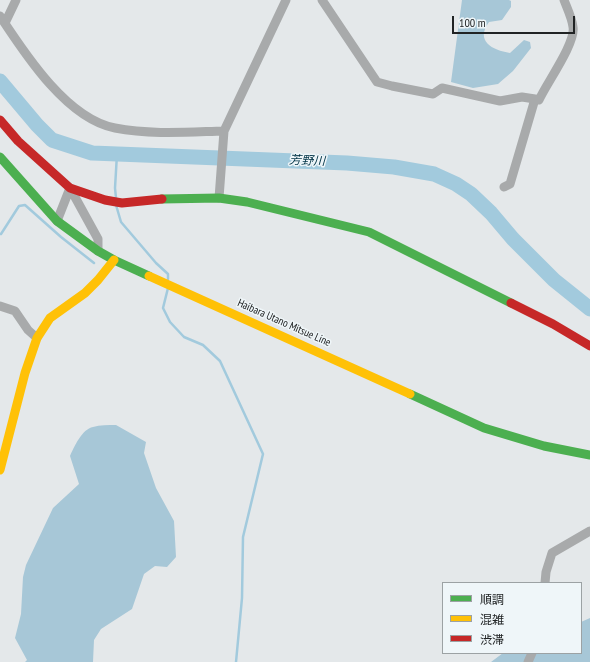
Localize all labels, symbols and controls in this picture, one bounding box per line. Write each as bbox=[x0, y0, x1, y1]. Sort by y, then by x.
scale bar bbox=[454, 8, 577, 34]
text: 100 m bbox=[459, 15, 486, 30]
water label: 芳野川 bbox=[289, 153, 325, 169]
street label: Haibara Utano Mitsue Line bbox=[235, 296, 333, 350]
legend bbox=[442, 582, 582, 654]
text: 順調 bbox=[480, 592, 504, 607]
text: 混雑 bbox=[480, 612, 504, 627]
text: 渋滞 bbox=[480, 632, 504, 647]

